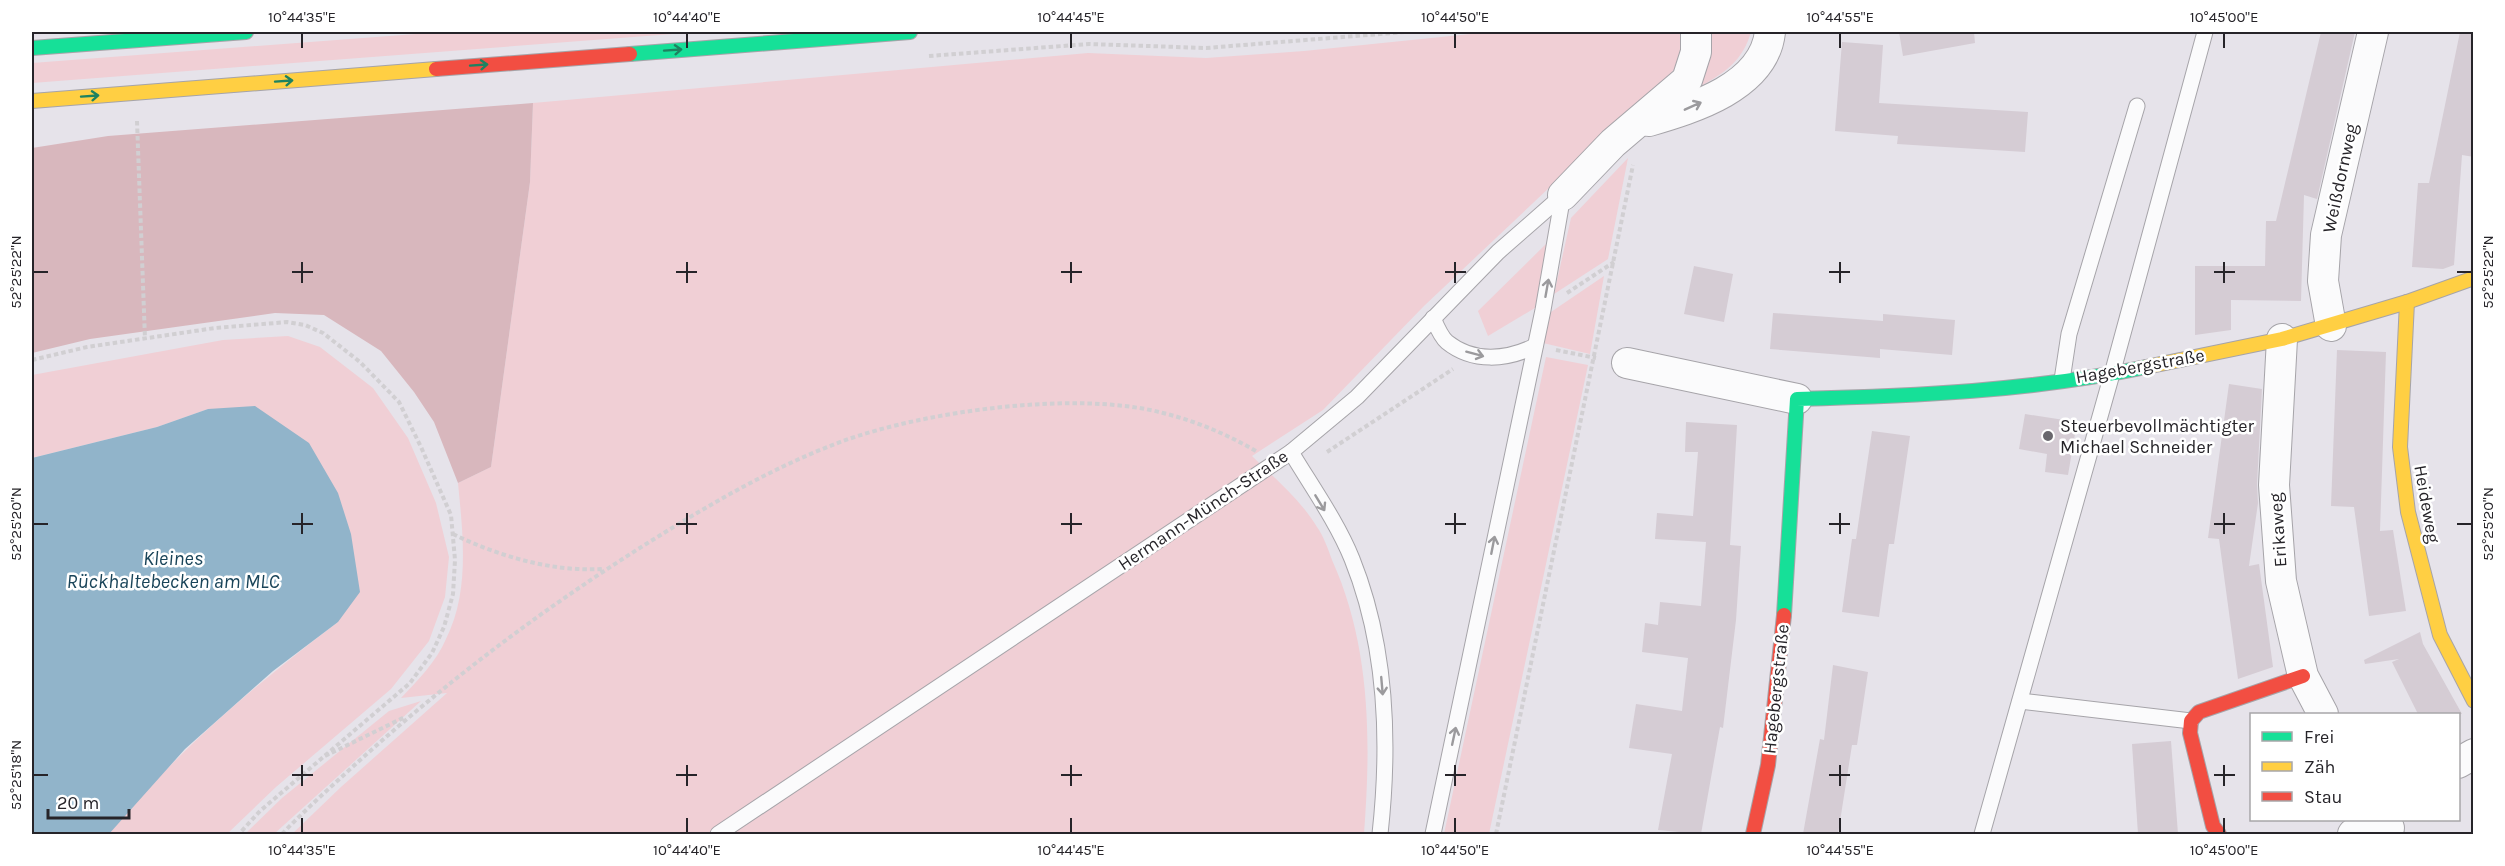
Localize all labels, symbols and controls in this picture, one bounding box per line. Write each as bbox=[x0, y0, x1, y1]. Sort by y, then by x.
text: 10°44'35"E bbox=[268, 8, 336, 26]
text: 10°44'40"E bbox=[653, 8, 721, 26]
text: 10°44'45"E bbox=[1037, 8, 1105, 26]
text: 10°44'50"E bbox=[1421, 8, 1489, 26]
text: 10°44'55"E bbox=[1806, 8, 1874, 26]
text: 10°45'00"E bbox=[2190, 8, 2258, 26]
one-way arrow bbox=[663, 44, 682, 55]
one-way arrow bbox=[468, 60, 488, 71]
one-way arrow bbox=[274, 75, 294, 86]
one-way arrow bbox=[79, 90, 99, 101]
one-way arrow bbox=[1683, 100, 1701, 111]
street label: Weißdornweg bbox=[2318, 121, 2362, 235]
text: 52°25'22"N bbox=[7, 235, 25, 309]
text: 52°25'22"N bbox=[2479, 235, 2497, 309]
one-way arrow bbox=[1541, 279, 1552, 299]
street label: Hagebergstraße bbox=[2074, 344, 2206, 388]
one-way arrow bbox=[1465, 348, 1484, 360]
place label: Steuerbevollmächtigter Michael Schneider bbox=[2060, 415, 2255, 458]
marker: Steuerbevollmächtigter Michael Schneider bbox=[2041, 429, 2055, 443]
street label: Hermann-Münch-Straße bbox=[1114, 445, 1292, 575]
street label: Heideweg bbox=[2409, 463, 2445, 545]
text: 52°25'20"N bbox=[7, 487, 25, 561]
text: 52°25'20"N bbox=[2479, 487, 2497, 561]
street label: Erikaweg bbox=[2264, 492, 2292, 568]
one-way arrow bbox=[1315, 494, 1327, 511]
one-way arrow bbox=[1488, 536, 1499, 556]
water label: Kleines Rückhaltebecken am MLC bbox=[67, 547, 280, 593]
street label: Hagebergstraße bbox=[1758, 623, 1794, 755]
one-way arrow bbox=[1377, 675, 1388, 695]
legend bbox=[2250, 713, 2460, 821]
text: Frei bbox=[2304, 726, 2335, 748]
one-way arrow bbox=[1449, 727, 1460, 747]
text: 52°25'18"N bbox=[7, 740, 25, 810]
text: Zäh bbox=[2304, 756, 2335, 778]
scale bar bbox=[48, 782, 129, 820]
text: Stau bbox=[2304, 786, 2342, 808]
text: 20 m bbox=[57, 792, 99, 814]
text: 10°44'35"E bbox=[268, 841, 336, 859]
text: 10°44'40"E bbox=[653, 841, 721, 859]
text: 10°44'45"E bbox=[1037, 841, 1105, 859]
text: 10°44'50"E bbox=[1421, 841, 1489, 859]
text: 10°44'55"E bbox=[1806, 841, 1874, 859]
text: 10°45'00"E bbox=[2190, 841, 2258, 859]

